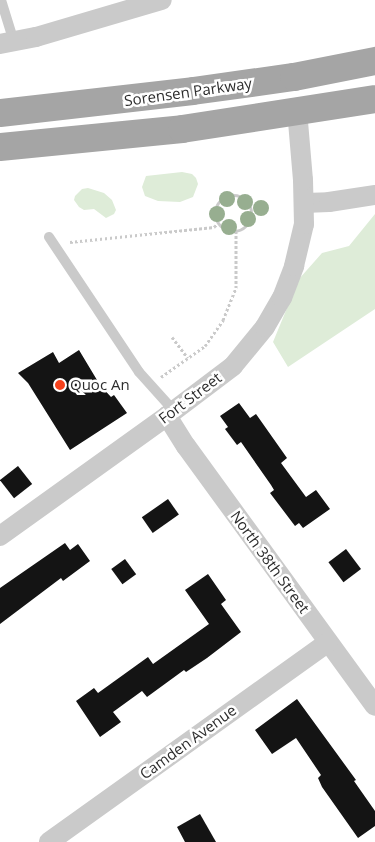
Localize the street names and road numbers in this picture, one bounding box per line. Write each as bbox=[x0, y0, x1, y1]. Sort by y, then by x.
street label: Sorensen Parkway bbox=[123, 74, 253, 110]
street label: Fort Street bbox=[155, 369, 225, 427]
street label: North 38th Street bbox=[227, 507, 313, 617]
street label: Camden Avenue bbox=[136, 701, 240, 783]

